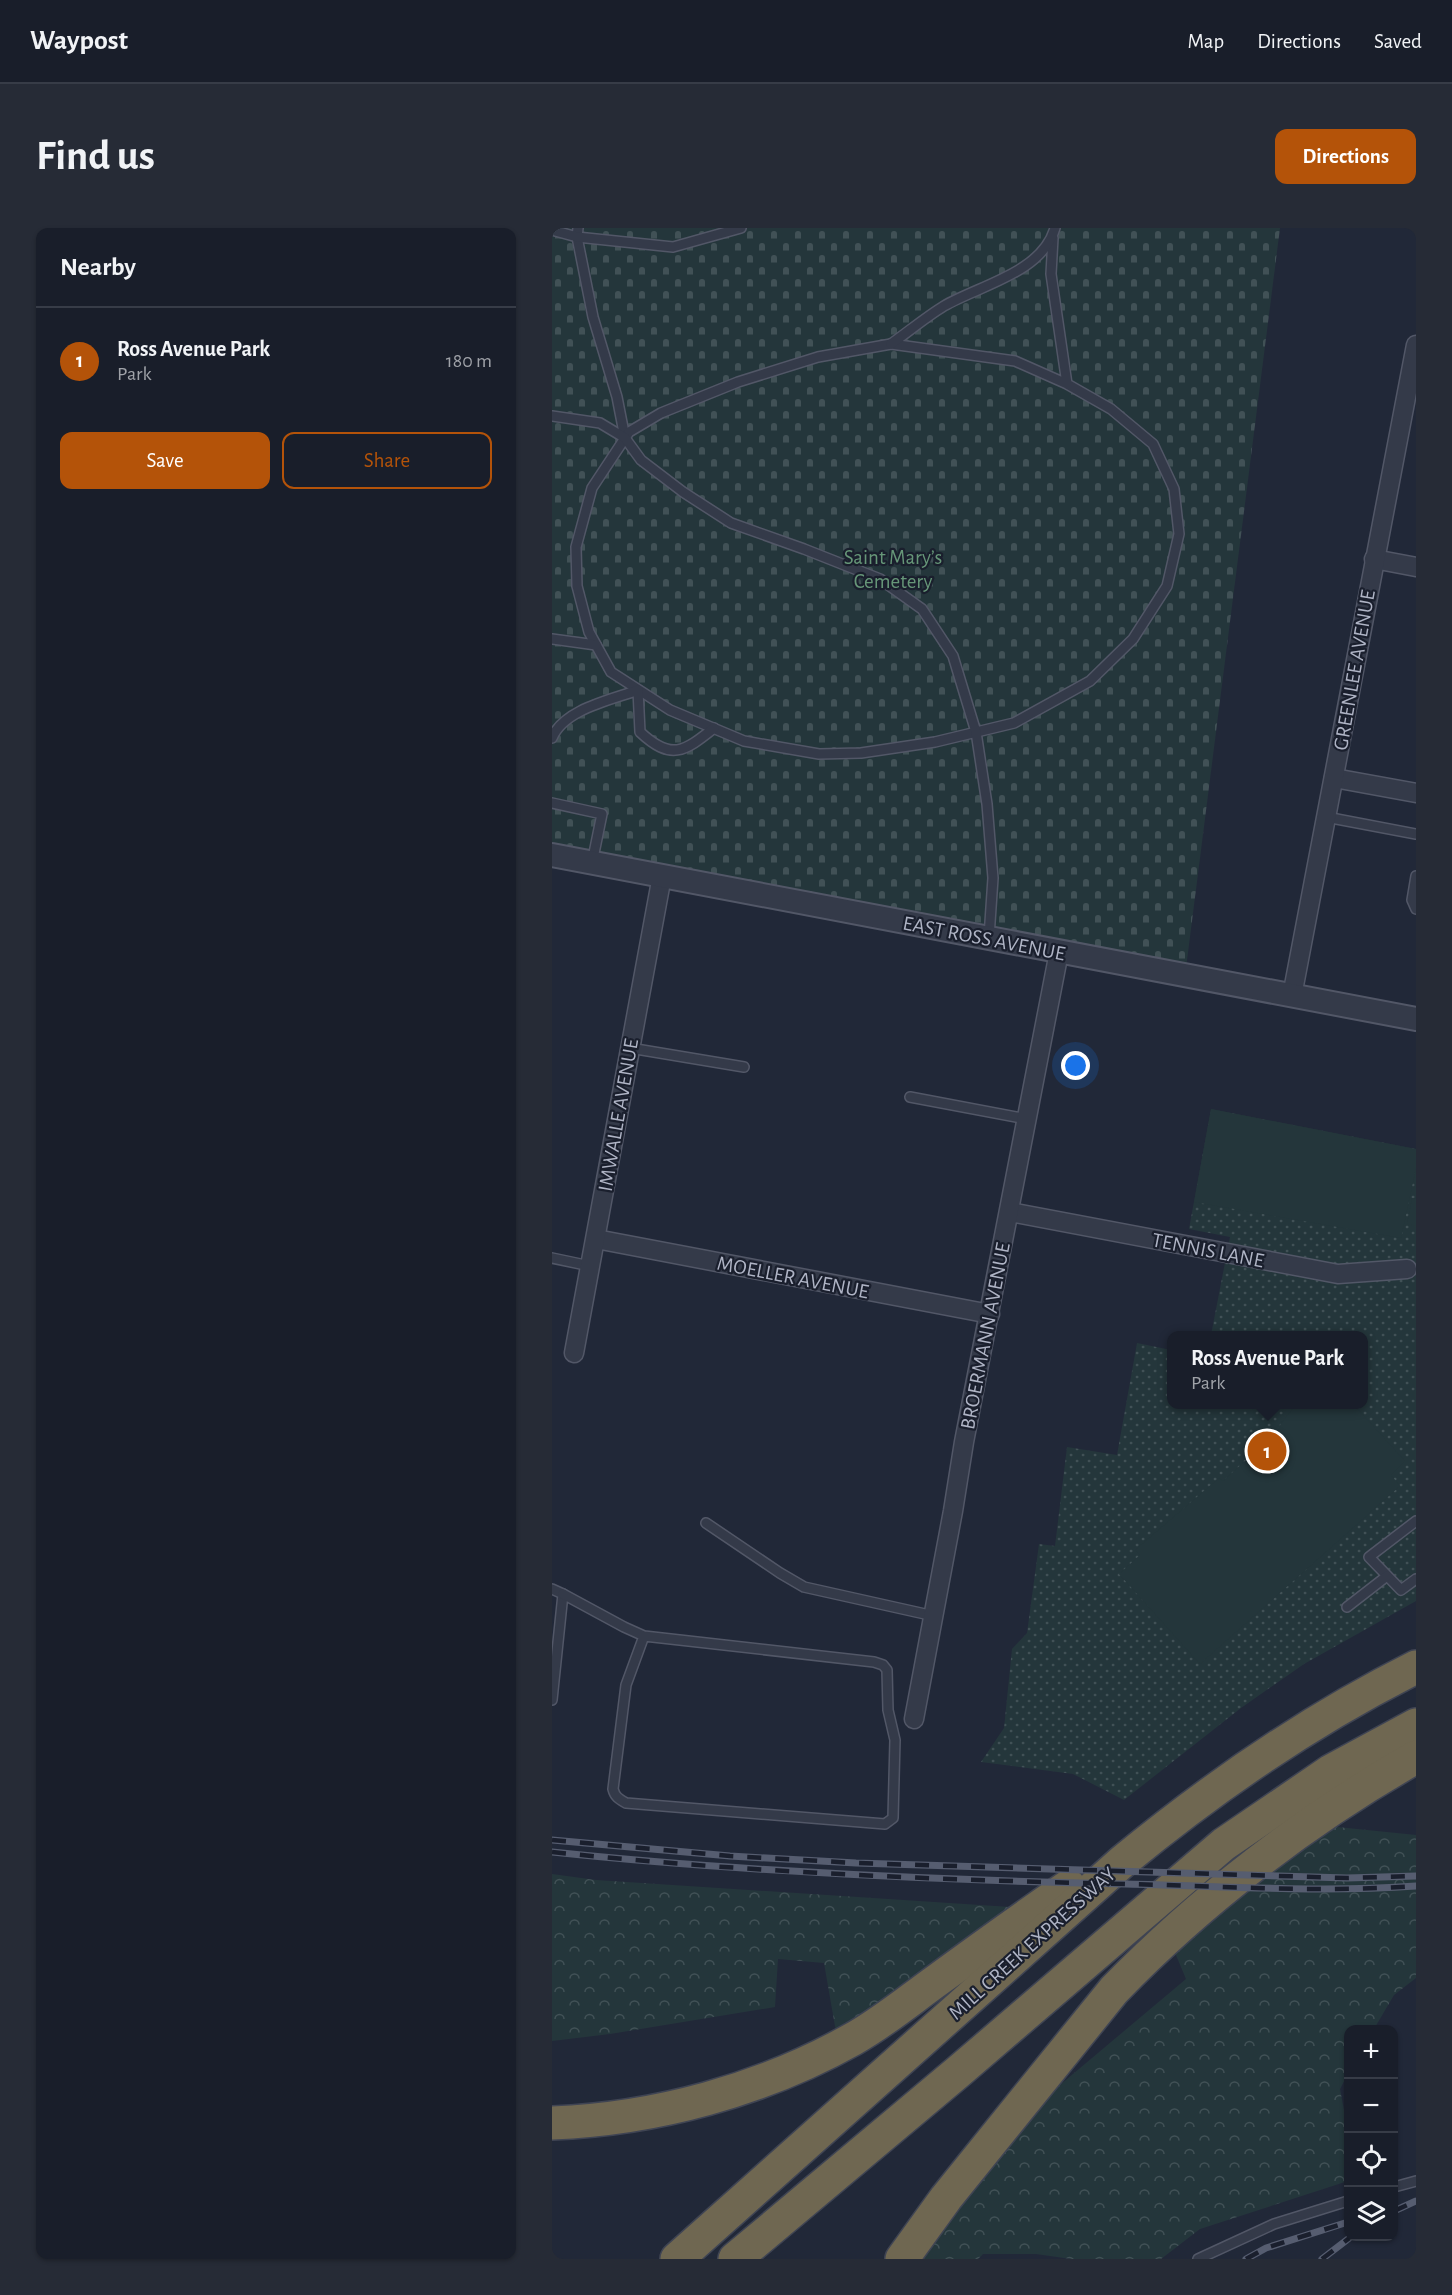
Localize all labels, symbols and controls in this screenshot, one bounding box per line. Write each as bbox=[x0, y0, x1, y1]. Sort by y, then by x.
text: Waypost bbox=[30, 27, 128, 55]
text: Map bbox=[1188, 31, 1224, 52]
text: Directions bbox=[1257, 31, 1341, 52]
text: Saved bbox=[1374, 31, 1422, 52]
button: Directions bbox=[1275, 129, 1416, 184]
text: Find us bbox=[36, 135, 155, 177]
text: Nearby bbox=[60, 254, 136, 280]
text: Ross Avenue Park bbox=[117, 338, 270, 360]
text: 1 bbox=[76, 351, 83, 371]
text: 180 m bbox=[446, 351, 492, 371]
text: Park bbox=[117, 364, 152, 384]
button: Save bbox=[60, 432, 270, 489]
button: Share bbox=[282, 432, 492, 489]
park label: Saint Mary’s Cemetery bbox=[844, 547, 942, 592]
street label: GREENLEE AVENUE bbox=[1330, 588, 1379, 752]
street label: EAST ROSS AVENUE bbox=[901, 912, 1067, 965]
street label: IMWALLE AVENUE bbox=[595, 1037, 642, 1193]
your location bbox=[1061, 1051, 1090, 1080]
street label: TENNIS LANE bbox=[1150, 1229, 1266, 1272]
street label: BROERMANN AVENUE bbox=[957, 1241, 1014, 1431]
street label: MOELLER AVENUE bbox=[715, 1252, 870, 1302]
popup bbox=[1167, 1331, 1368, 1409]
text: Ross Avenue Park bbox=[1191, 1347, 1344, 1369]
text: Park bbox=[1191, 1373, 1225, 1393]
pin: 1 bbox=[1248, 1428, 1286, 1474]
street label: MILL CREEK EXPRESSWAY bbox=[945, 1863, 1120, 2024]
map controls bbox=[1344, 2025, 1398, 2241]
button: + bbox=[1344, 2025, 1398, 2079]
button: − bbox=[1344, 2079, 1398, 2133]
button: locate bbox=[1344, 2133, 1398, 2187]
button: layers bbox=[1344, 2187, 1398, 2241]

